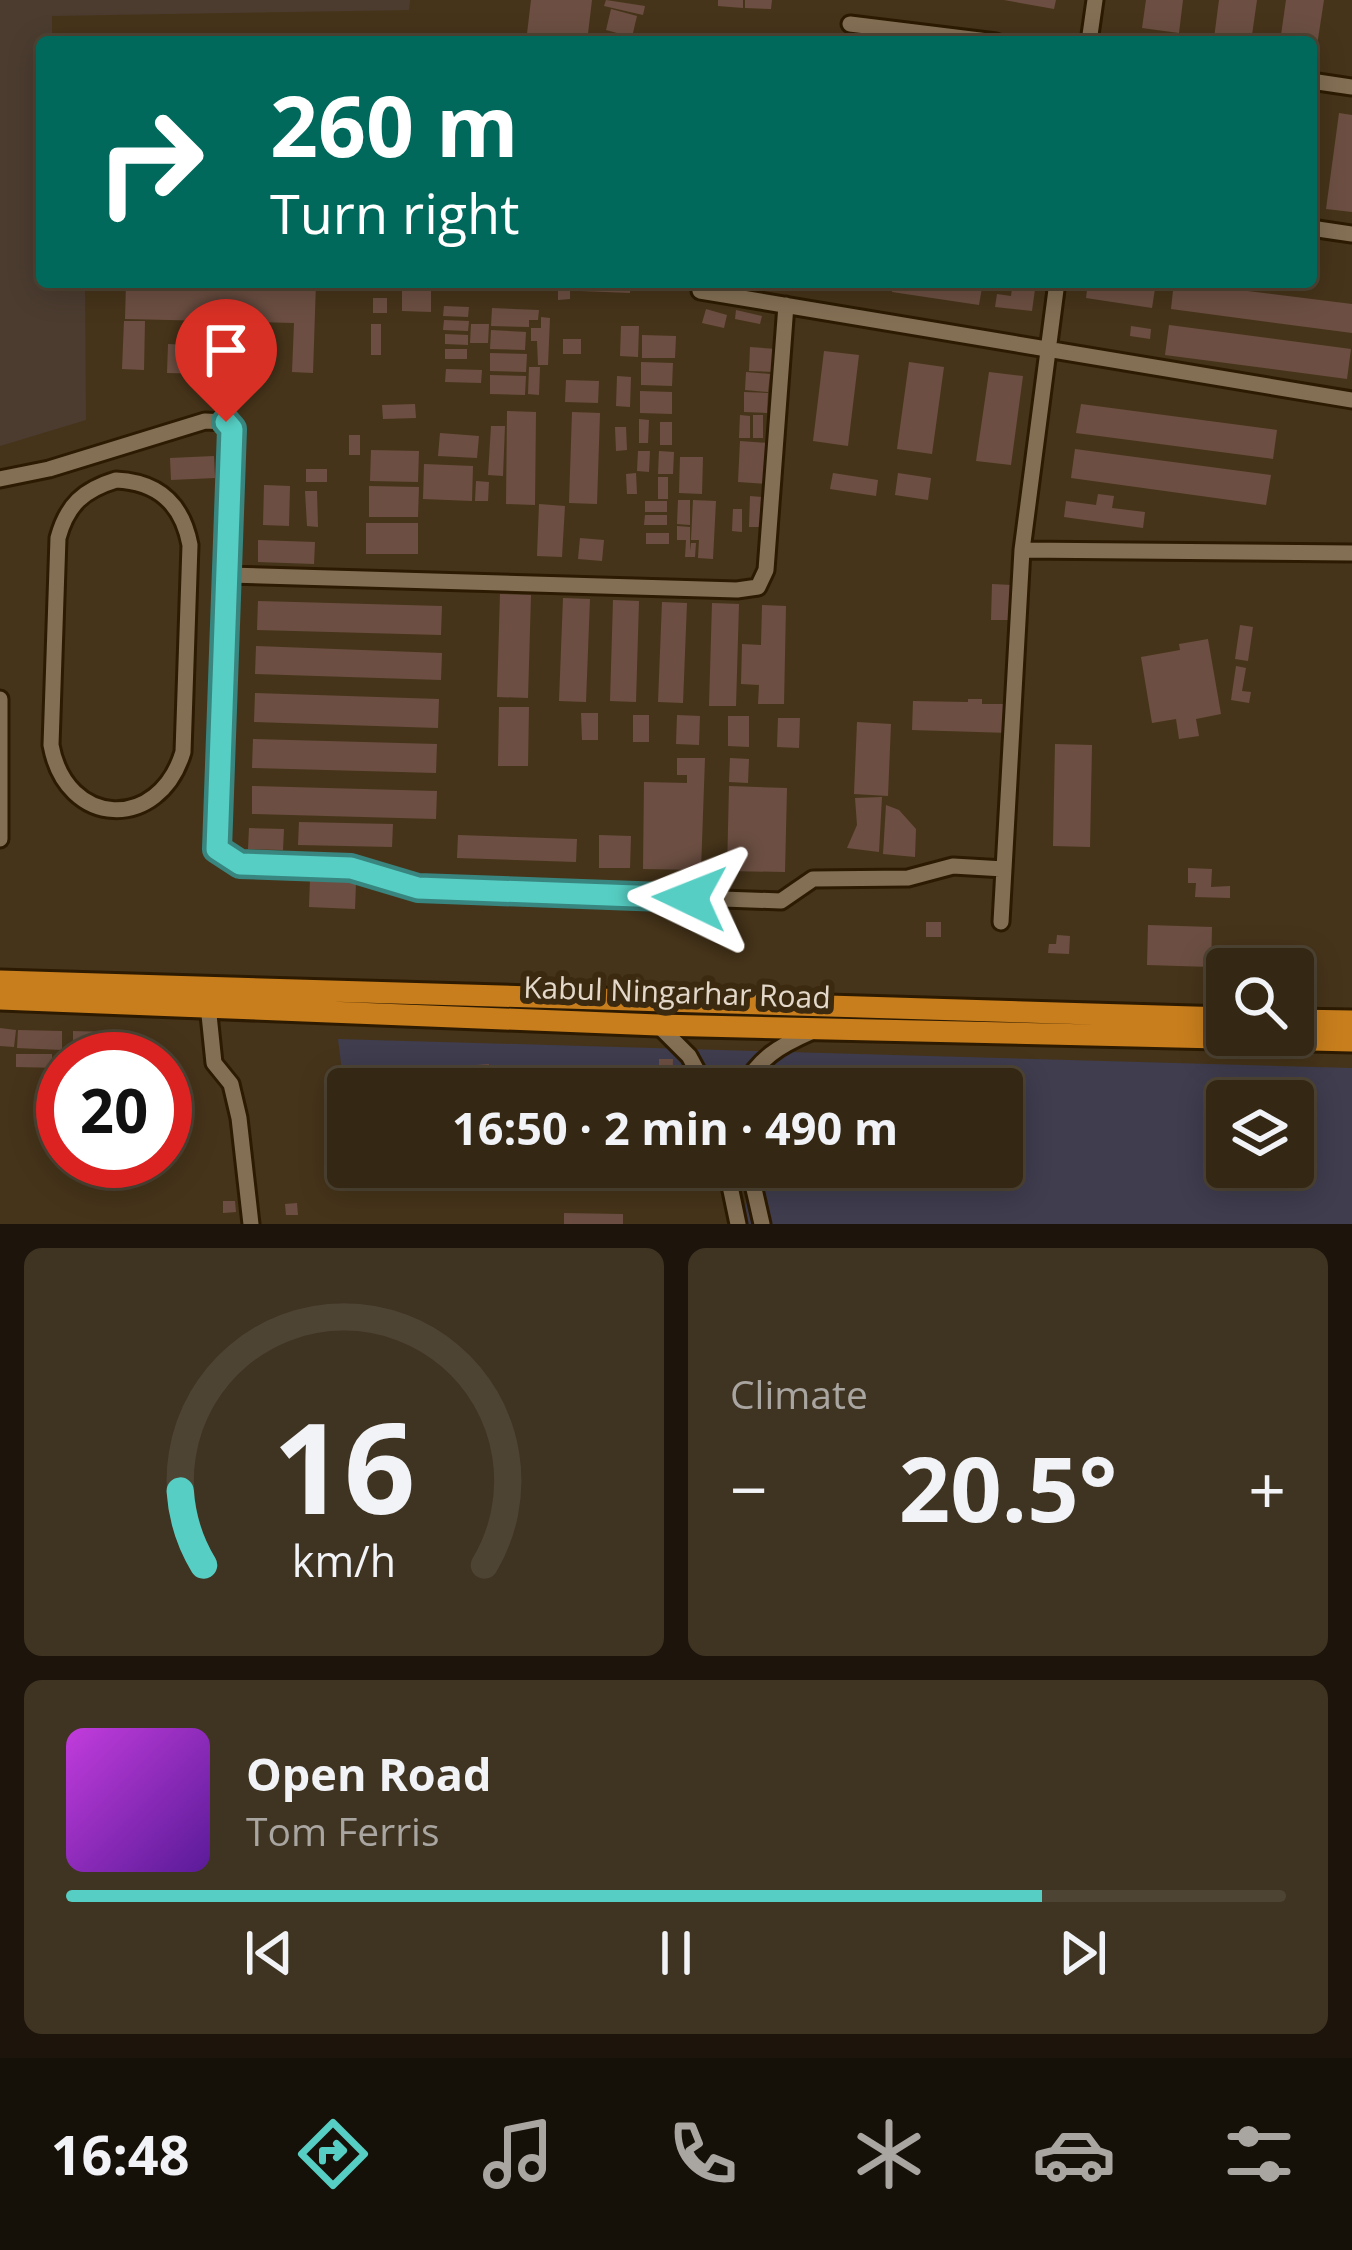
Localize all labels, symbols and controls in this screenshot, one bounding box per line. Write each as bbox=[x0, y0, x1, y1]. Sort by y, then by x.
text: 260 m bbox=[270, 67, 518, 182]
icon: right bbox=[72, 84, 228, 240]
text: Turn right bbox=[270, 176, 519, 250]
pin bbox=[175, 299, 277, 422]
icon: arrive bbox=[193, 317, 259, 383]
position arrow bbox=[627, 835, 753, 961]
map controls bbox=[1206, 948, 1314, 1188]
button: search bbox=[1206, 948, 1314, 1056]
street label: Kabul Ningarhar Road bbox=[523, 966, 832, 1017]
speed limit sign: 20 bbox=[36, 1032, 192, 1188]
button: layers bbox=[1206, 1080, 1314, 1188]
text: 16:50 · 2 min · 490 m bbox=[452, 1097, 898, 1158]
text: Climate bbox=[730, 1367, 868, 1420]
text: 16 bbox=[273, 1381, 415, 1551]
text: 20.5° bbox=[899, 1426, 1117, 1548]
text: − bbox=[730, 1443, 768, 1533]
text: + bbox=[1248, 1443, 1286, 1533]
text: km/h bbox=[292, 1531, 396, 1590]
text: Open Road bbox=[246, 1743, 491, 1804]
text: Tom Ferris bbox=[246, 1804, 440, 1857]
icon: previous bbox=[236, 1920, 302, 1986]
icon: pause bbox=[643, 1920, 709, 1986]
icon: next bbox=[1050, 1920, 1116, 1986]
icon: directions bbox=[291, 2112, 375, 2196]
icon: music bbox=[476, 2112, 560, 2196]
icon: phone bbox=[661, 2112, 745, 2196]
icon: climate bbox=[847, 2112, 931, 2196]
icon: car bbox=[1032, 2112, 1116, 2196]
icon: filters bbox=[1217, 2112, 1301, 2196]
text: 16:48 bbox=[51, 2117, 190, 2191]

